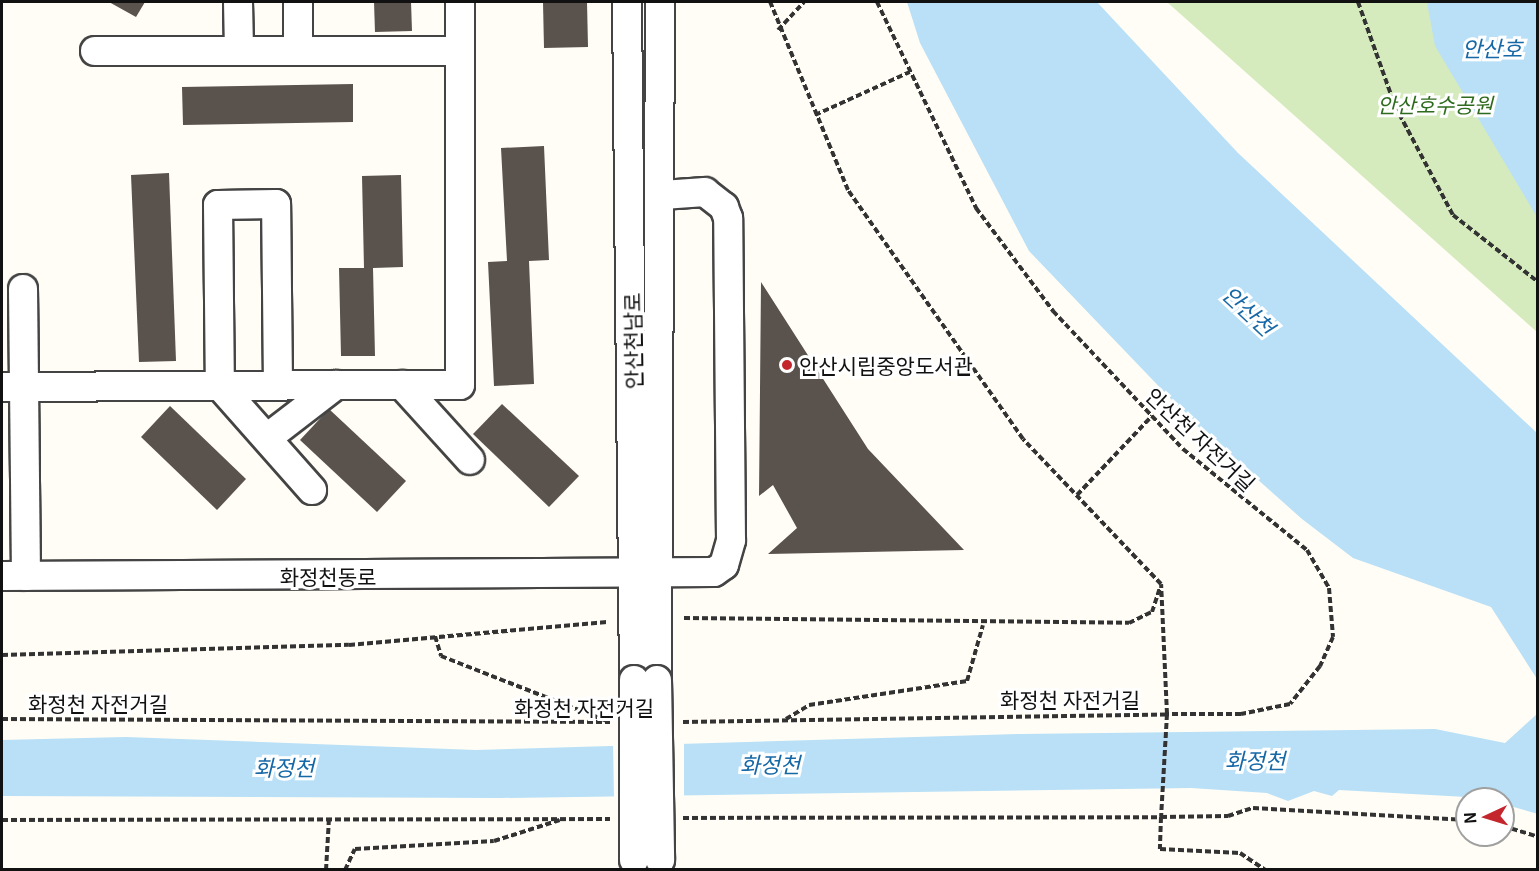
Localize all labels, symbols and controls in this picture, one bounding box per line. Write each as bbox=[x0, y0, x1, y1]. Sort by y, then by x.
water label: 안산호 bbox=[1462, 35, 1522, 61]
park label: 안산호수공원 bbox=[1377, 91, 1493, 117]
water label: 안산천 bbox=[1218, 280, 1280, 340]
street label: 안산천남로 bbox=[619, 292, 645, 390]
place label: 안산시립중앙도서관 bbox=[799, 352, 973, 378]
marker: 안산시립중앙도서관 bbox=[780, 358, 794, 372]
street label: 안산천 자전거길 bbox=[1141, 382, 1261, 496]
street label: 화정천동로 bbox=[280, 563, 376, 589]
street label: 화정천 자전거길 bbox=[1000, 686, 1140, 712]
street label: 화정천 자전거길 bbox=[28, 690, 168, 716]
street label: 화정천 자전거길 bbox=[514, 694, 654, 720]
water label: 화정천 bbox=[1225, 747, 1285, 773]
water label: 화정천 bbox=[740, 751, 800, 777]
water label: 화정천 bbox=[254, 754, 314, 780]
north arrow bbox=[1455, 787, 1515, 847]
text: N bbox=[1457, 811, 1481, 825]

